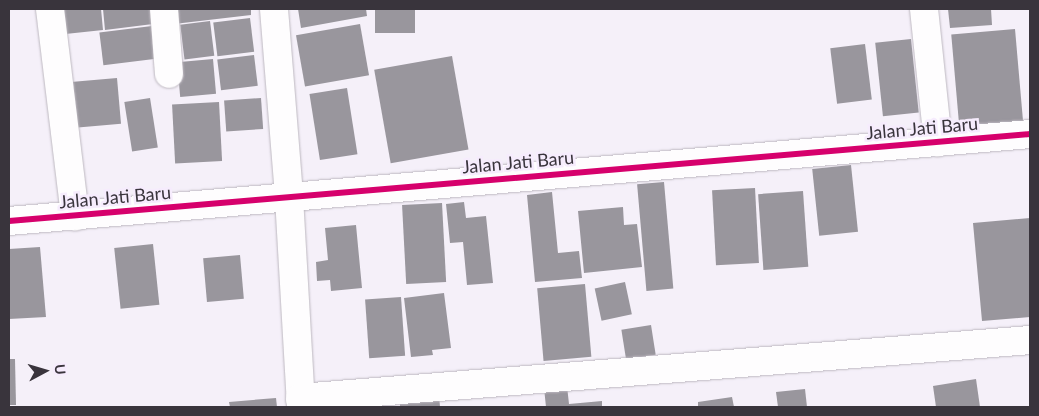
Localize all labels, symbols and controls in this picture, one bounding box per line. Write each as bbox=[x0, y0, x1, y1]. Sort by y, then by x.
street label: Jalan Jati Baru bbox=[865, 112, 979, 144]
street label: Jalan Jati Baru bbox=[461, 146, 575, 178]
street label: Jalan Jati Baru bbox=[58, 181, 172, 213]
north arrow bbox=[20, 346, 70, 396]
text: U bbox=[51, 363, 69, 375]

